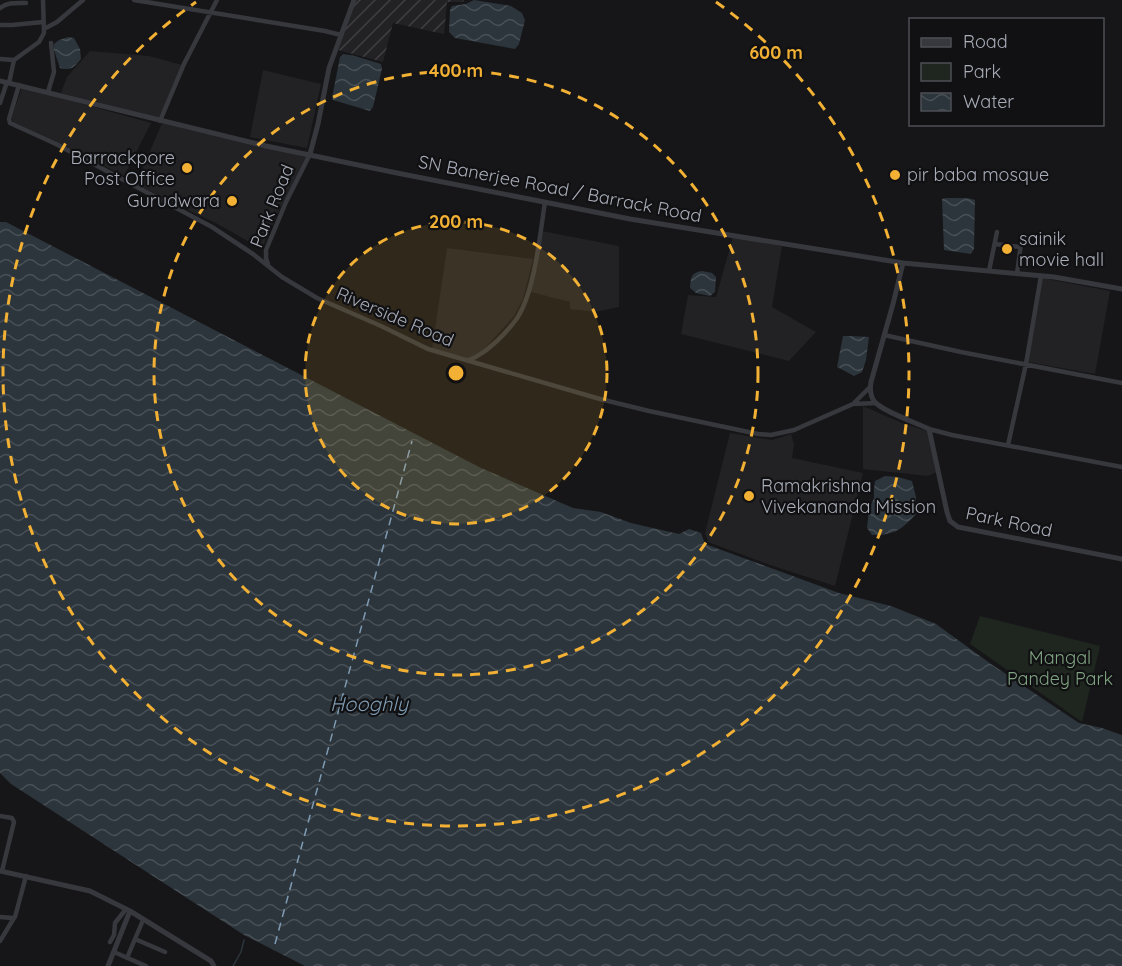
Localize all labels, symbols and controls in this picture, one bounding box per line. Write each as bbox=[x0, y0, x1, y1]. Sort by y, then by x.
legend bbox=[909, 18, 1104, 126]
text: Road bbox=[963, 30, 1008, 53]
text: 600 m bbox=[749, 41, 803, 64]
text: 400 m bbox=[429, 59, 483, 82]
text: Park bbox=[963, 60, 1001, 83]
text: Water bbox=[963, 90, 1014, 113]
place label: Barrackpore Post Office bbox=[70, 146, 175, 190]
street label: SN Banerjee Road / Barrack Road bbox=[417, 150, 704, 227]
marker: Barrackpore Post Office bbox=[180, 161, 194, 175]
street label: Park Road bbox=[244, 161, 299, 251]
place label: pir baba mosque bbox=[907, 163, 1049, 186]
marker: pir baba mosque bbox=[888, 168, 902, 182]
place label: Gurudwara bbox=[127, 189, 220, 212]
marker: Gurudwara bbox=[225, 194, 239, 208]
text: 200 m bbox=[429, 210, 483, 233]
place label: sainik movie hall bbox=[1019, 227, 1104, 271]
marker: sainik movie hall bbox=[1000, 242, 1014, 256]
street label: Riverside Road bbox=[333, 281, 457, 352]
centre of rings bbox=[446, 363, 466, 383]
place label: Ramakrishna Vivekananda Mission bbox=[761, 474, 936, 518]
marker: Ramakrishna Vivekananda Mission bbox=[742, 489, 756, 503]
street label: Park Road bbox=[964, 501, 1054, 542]
park label: Mangal Pandey Park bbox=[1007, 646, 1113, 690]
water label: Hooghly bbox=[330, 691, 410, 716]

